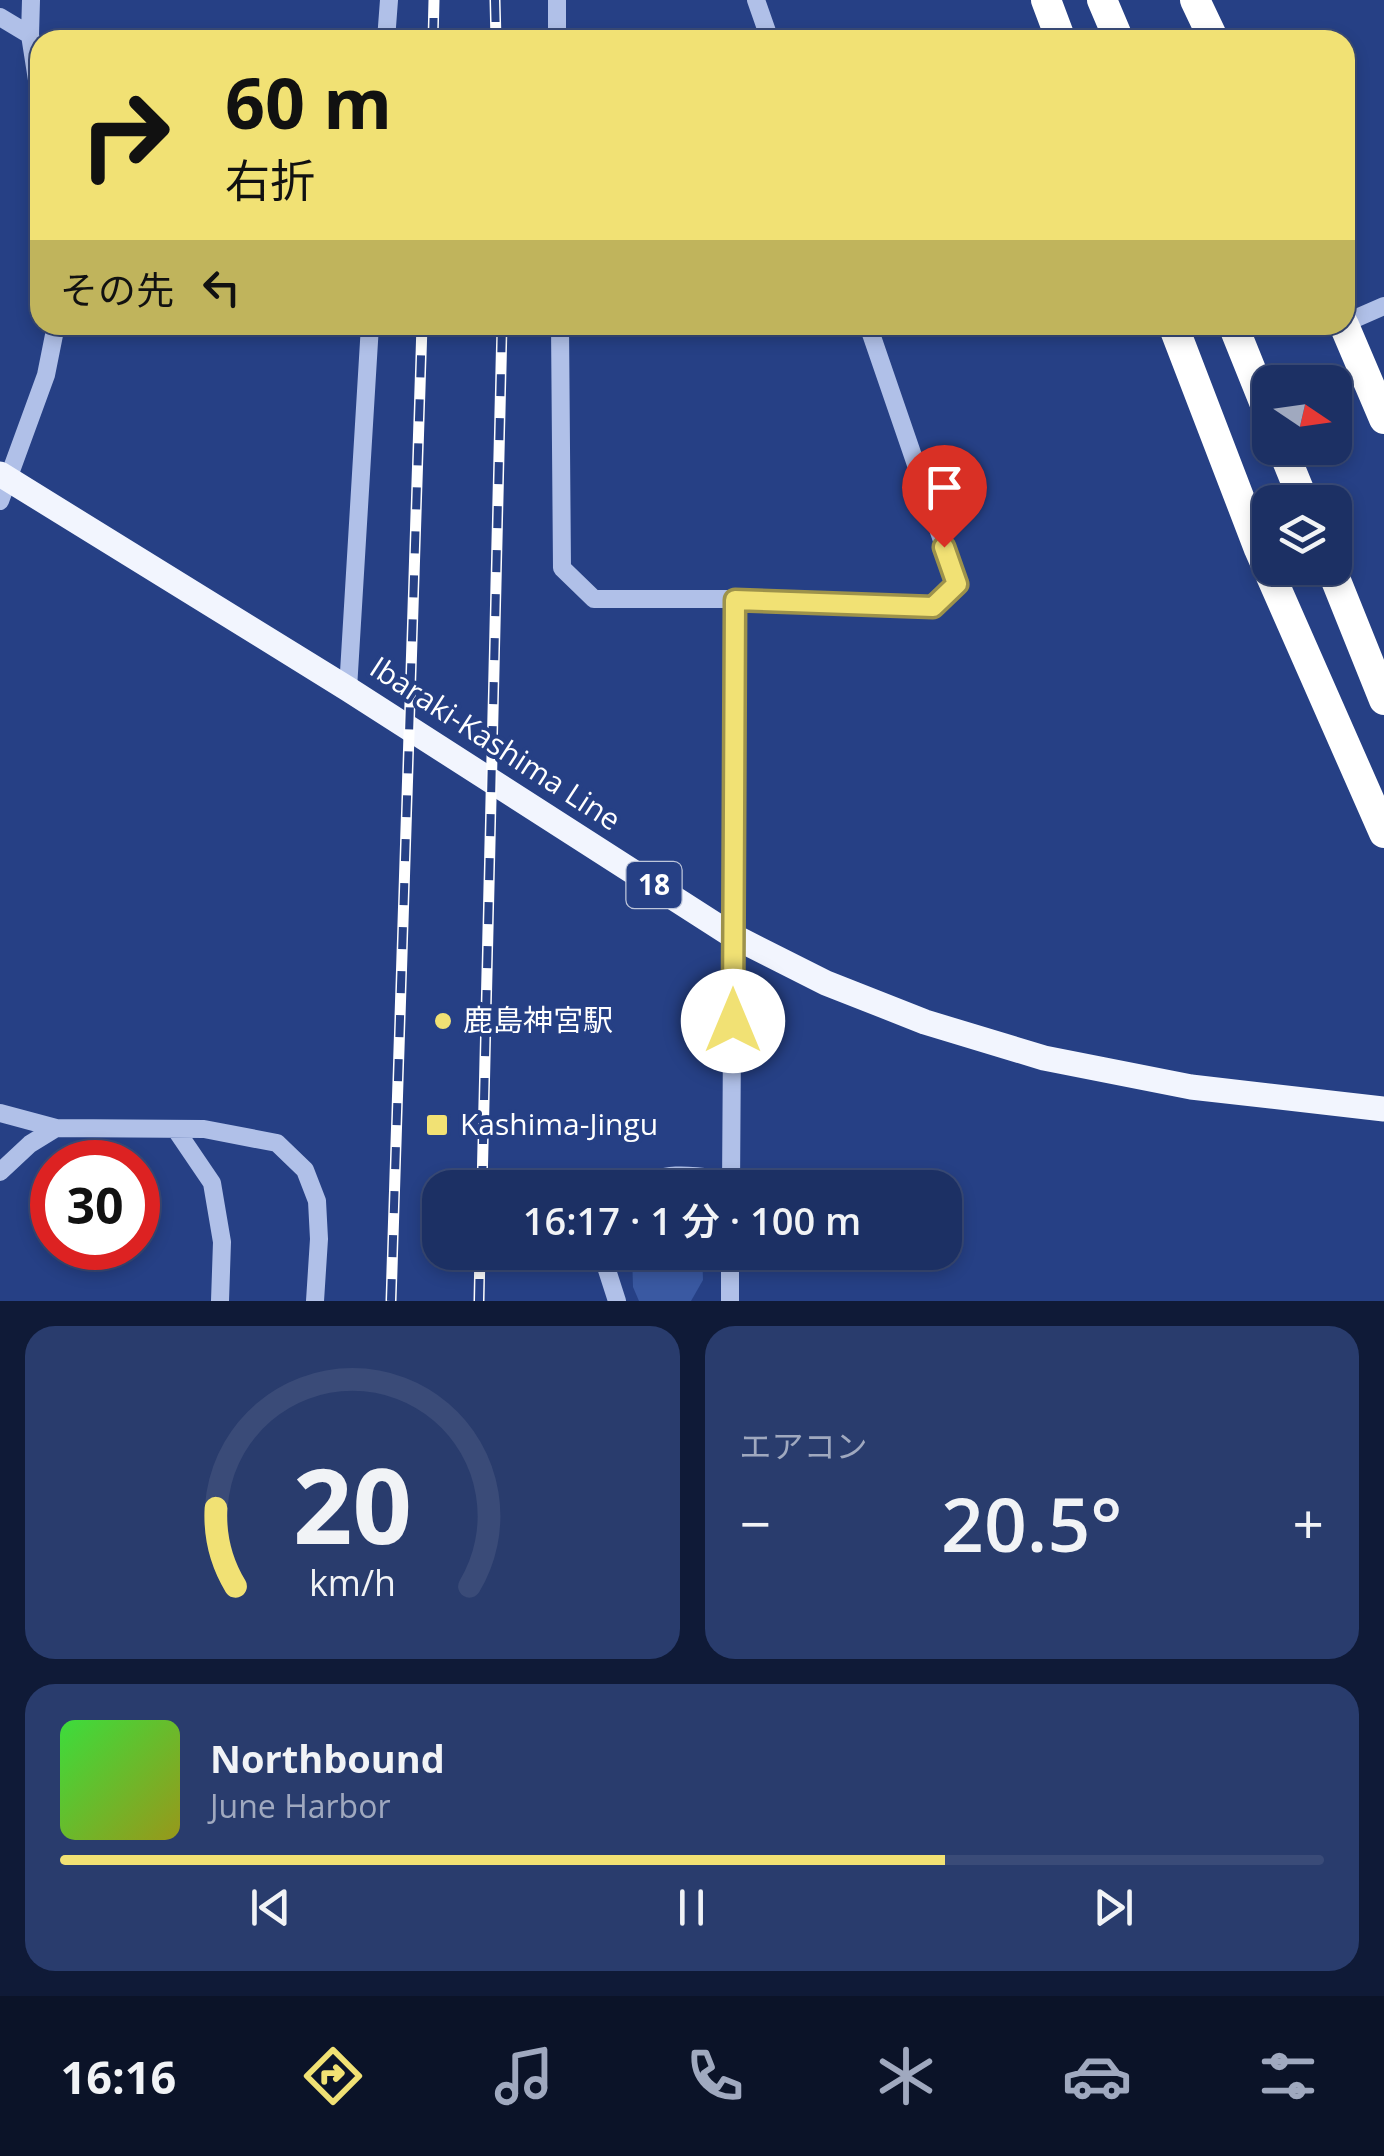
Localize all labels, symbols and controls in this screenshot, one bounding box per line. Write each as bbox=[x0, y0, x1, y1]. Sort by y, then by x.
text: 60 m bbox=[225, 54, 392, 150]
icon: right bbox=[60, 70, 190, 200]
text: 右折 bbox=[225, 149, 315, 210]
icon: left bbox=[194, 260, 249, 315]
text: その先 bbox=[60, 263, 174, 315]
north arrow bbox=[1252, 365, 1352, 465]
map controls bbox=[1252, 365, 1352, 585]
pin bbox=[902, 445, 987, 548]
icon: arrive bbox=[917, 460, 972, 515]
button: layers bbox=[1252, 485, 1352, 585]
street label: Ibaraki-Kashima Line bbox=[362, 646, 629, 839]
road number: 18 bbox=[626, 862, 682, 908]
position arrow bbox=[681, 969, 785, 1073]
place label: 鹿島神宮駅 bbox=[463, 999, 613, 1040]
marker: 鹿島神宮駅 bbox=[432, 1010, 454, 1032]
place label: Kashima-Jingu bbox=[460, 1103, 658, 1144]
marker: Kashima-Jingu bbox=[424, 1112, 450, 1138]
speed limit sign: 30 bbox=[30, 1140, 160, 1270]
text: 16:17 · 1 分 · 100 m bbox=[523, 1194, 861, 1246]
text: エアコン bbox=[740, 1424, 868, 1467]
text: 20 bbox=[293, 1433, 412, 1574]
text: 20.5° bbox=[941, 1472, 1122, 1574]
text: − bbox=[740, 1485, 771, 1560]
text: + bbox=[1293, 1485, 1324, 1560]
text: km/h bbox=[309, 1558, 396, 1606]
text: Northbound bbox=[210, 1732, 445, 1784]
text: June Harbor bbox=[210, 1784, 390, 1827]
icon: previous bbox=[243, 1880, 298, 1935]
icon: pause bbox=[664, 1880, 719, 1935]
icon: next bbox=[1086, 1880, 1141, 1935]
icon: directions bbox=[298, 2041, 368, 2111]
icon: music bbox=[489, 2041, 559, 2111]
icon: phone bbox=[680, 2041, 750, 2111]
icon: climate bbox=[871, 2041, 941, 2111]
icon: car bbox=[1062, 2041, 1132, 2111]
icon: filters bbox=[1253, 2041, 1323, 2111]
text: 16:16 bbox=[61, 2046, 176, 2107]

